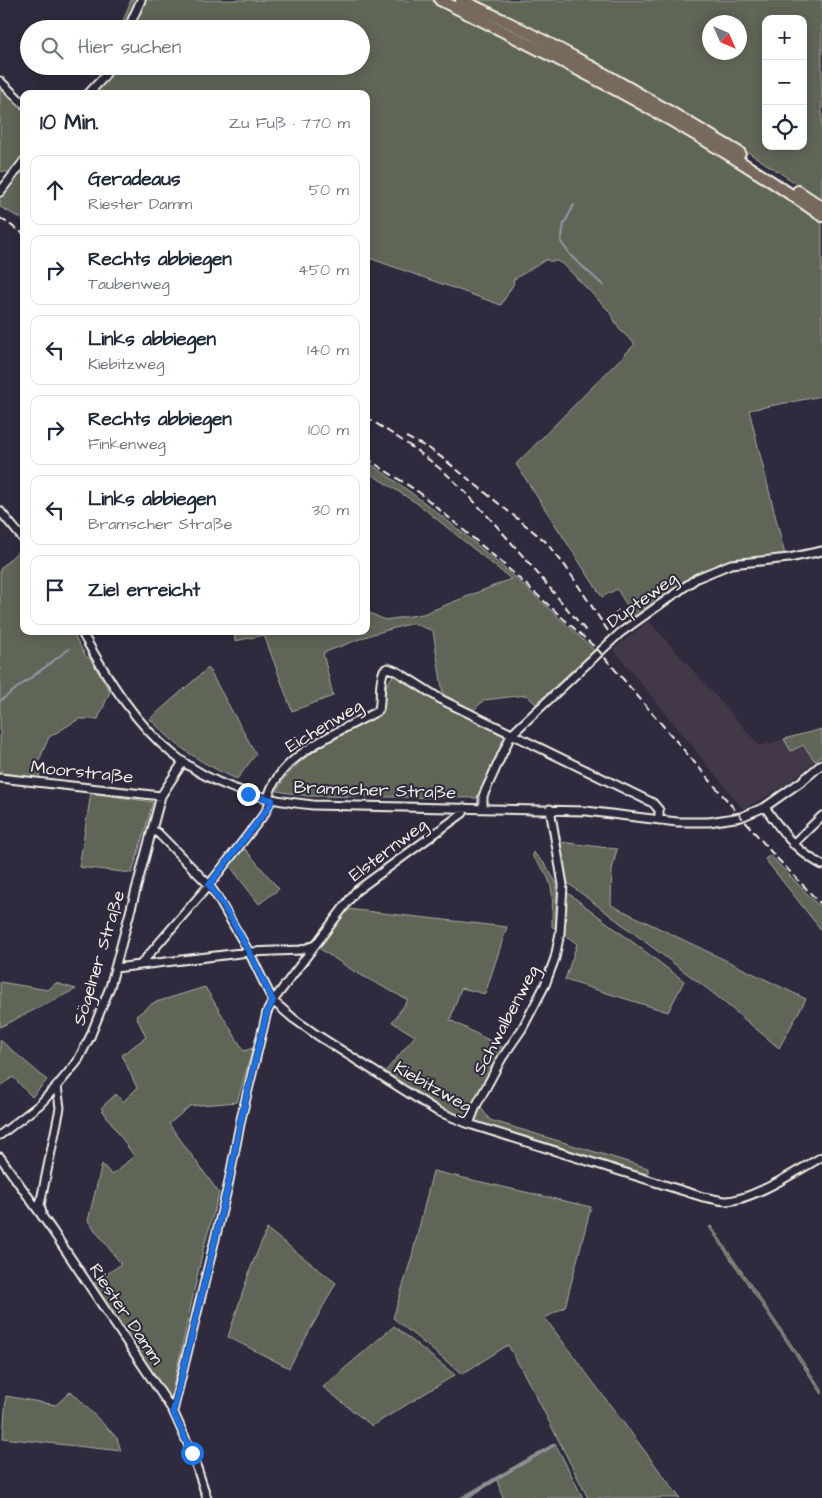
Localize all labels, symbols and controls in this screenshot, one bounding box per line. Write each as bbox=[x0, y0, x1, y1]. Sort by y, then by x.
north arrow bbox=[702, 15, 747, 60]
map controls bbox=[762, 15, 807, 150]
button: + bbox=[762, 15, 807, 60]
search box bbox=[20, 20, 370, 75]
icon: search bbox=[38, 34, 66, 62]
text: Hier suchen bbox=[78, 34, 181, 61]
button: − bbox=[762, 60, 807, 105]
button: locate bbox=[762, 105, 807, 150]
text: 10 Min. bbox=[40, 108, 98, 137]
text: Zu Fuß · 770 m bbox=[229, 112, 350, 134]
text: Geradeaus bbox=[88, 166, 180, 193]
icon: ahead bbox=[41, 176, 69, 204]
text: 50 m bbox=[309, 179, 349, 201]
text: Riester Damm bbox=[88, 193, 192, 215]
text: Rechts abbiegen bbox=[88, 246, 232, 273]
icon: right bbox=[41, 256, 69, 284]
text: 450 m bbox=[298, 259, 349, 281]
text: Taubenweg bbox=[88, 273, 170, 295]
text: Links abbiegen bbox=[88, 326, 216, 353]
icon: left bbox=[41, 336, 69, 364]
text: 140 m bbox=[307, 339, 349, 361]
text: Kiebitzweg bbox=[88, 353, 164, 375]
text: Rechts abbiegen bbox=[88, 406, 232, 433]
icon: right bbox=[41, 416, 69, 444]
text: 100 m bbox=[308, 419, 349, 441]
text: Finkenweg bbox=[88, 433, 166, 455]
text: Links abbiegen bbox=[88, 486, 216, 513]
icon: left bbox=[41, 496, 69, 524]
text: 30 m bbox=[312, 499, 349, 521]
text: Bramscher Straße bbox=[88, 513, 233, 535]
street label: Düpteweg bbox=[602, 566, 683, 635]
icon: arrive bbox=[41, 576, 69, 604]
text: Ziel erreicht bbox=[88, 577, 200, 604]
street label: Eichenweg bbox=[281, 693, 368, 760]
street label: Moorstraße bbox=[29, 754, 135, 790]
street label: Bramscher Straße bbox=[293, 775, 457, 805]
route end bbox=[237, 783, 260, 806]
street label: Elsternweg bbox=[344, 812, 433, 888]
street label: Sögelner Straße bbox=[67, 887, 132, 1029]
street label: Schwalbenweg bbox=[467, 961, 546, 1080]
street label: Kiebitzweg bbox=[389, 1055, 477, 1120]
street label: Riester Damm bbox=[83, 1258, 169, 1370]
route start bbox=[181, 1442, 204, 1465]

